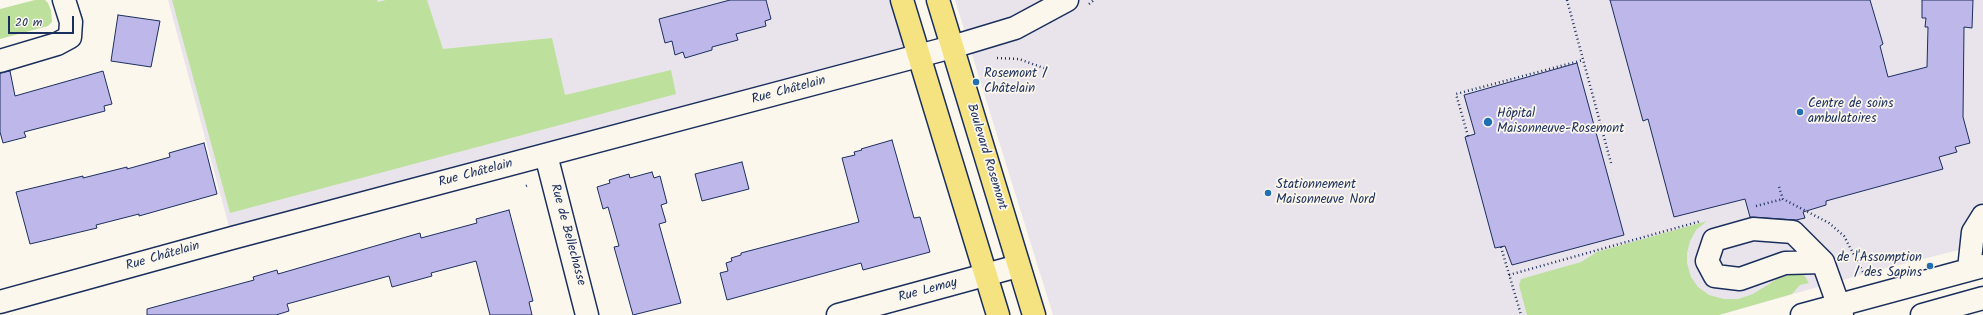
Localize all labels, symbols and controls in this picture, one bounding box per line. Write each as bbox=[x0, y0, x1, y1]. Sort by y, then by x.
scale bar bbox=[10, 8, 76, 34]
text: 20 m bbox=[15, 13, 42, 32]
place label: Rosemont / Châtelain bbox=[984, 67, 1047, 98]
street label: Rue Châtelain bbox=[750, 74, 828, 108]
marker: Rosemont / Châtelain bbox=[971, 77, 981, 87]
place label: Centre de soins ambulatoires bbox=[1808, 97, 1894, 128]
street label: Boulevard Rosemont bbox=[962, 102, 1010, 212]
place label: Hôpital Maisonneuve-Rosemont bbox=[1497, 107, 1624, 138]
marker: Centre de soins ambulatoires bbox=[1795, 107, 1805, 117]
marker: Hôpital Maisonneuve-Rosemont bbox=[1482, 116, 1494, 128]
street label: Rue Châtelain bbox=[437, 157, 515, 191]
place label: Stationnement Maisonneuve Nord bbox=[1276, 178, 1375, 209]
street label: Rue de Bellechasse bbox=[546, 182, 588, 288]
marker: Stationnement Maisonneuve Nord bbox=[1263, 188, 1273, 198]
street label: Rue Châtelain bbox=[124, 239, 202, 275]
place label: de l'Assomption / des Sapins bbox=[1837, 251, 1922, 282]
marker: de l'Assomption / des Sapins bbox=[1925, 261, 1935, 271]
street label: Rue Lemay bbox=[897, 276, 959, 306]

